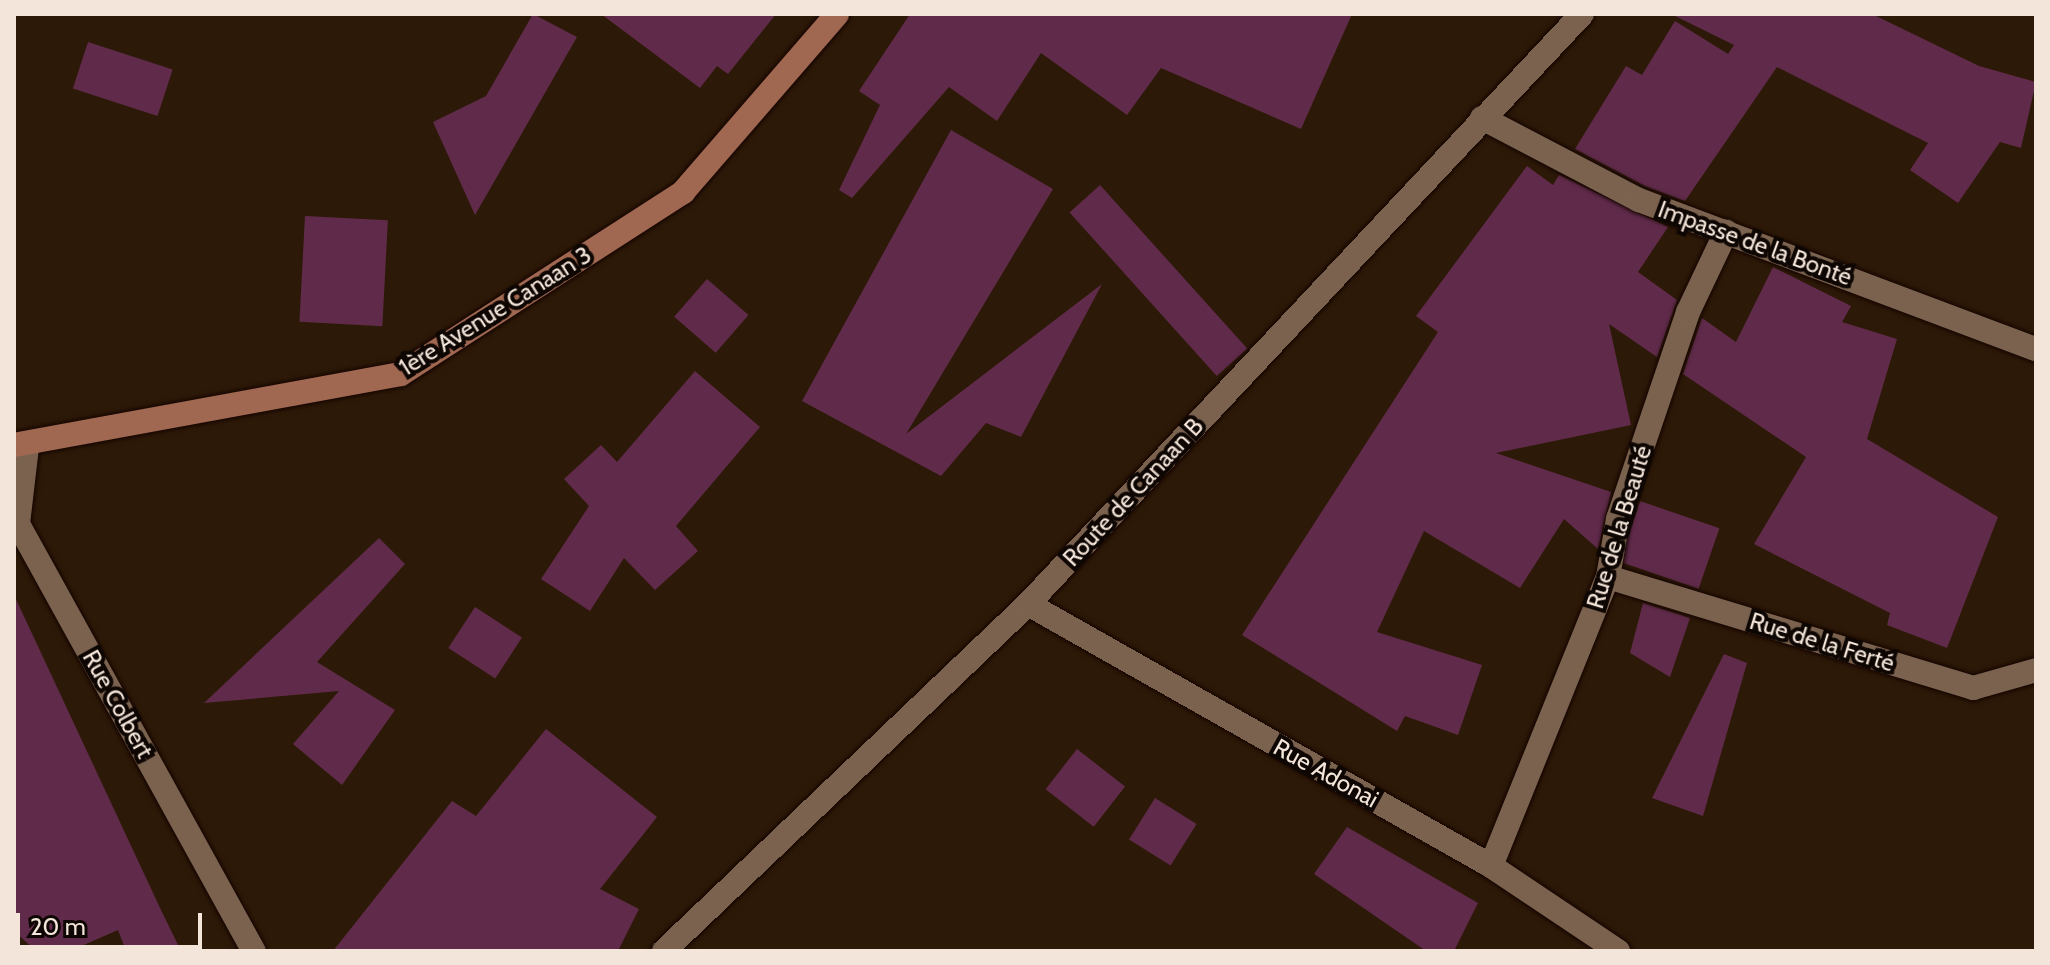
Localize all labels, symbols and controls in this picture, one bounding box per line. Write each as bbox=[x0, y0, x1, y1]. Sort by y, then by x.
street label: Impasse de la Bonté bbox=[1654, 195, 1856, 291]
street label: 1ère Avenue Canaan 3 bbox=[394, 240, 596, 382]
street label: Route de Canaan B bbox=[1057, 412, 1209, 572]
street label: Rue de la Beauté bbox=[1581, 442, 1657, 612]
street label: Rue de la Ferté bbox=[1746, 606, 1898, 678]
street label: Rue Colbert bbox=[77, 645, 159, 763]
street label: Rue Adonai bbox=[1269, 732, 1383, 814]
scale bar bbox=[20, 897, 206, 947]
text: 20 m bbox=[30, 912, 86, 941]

